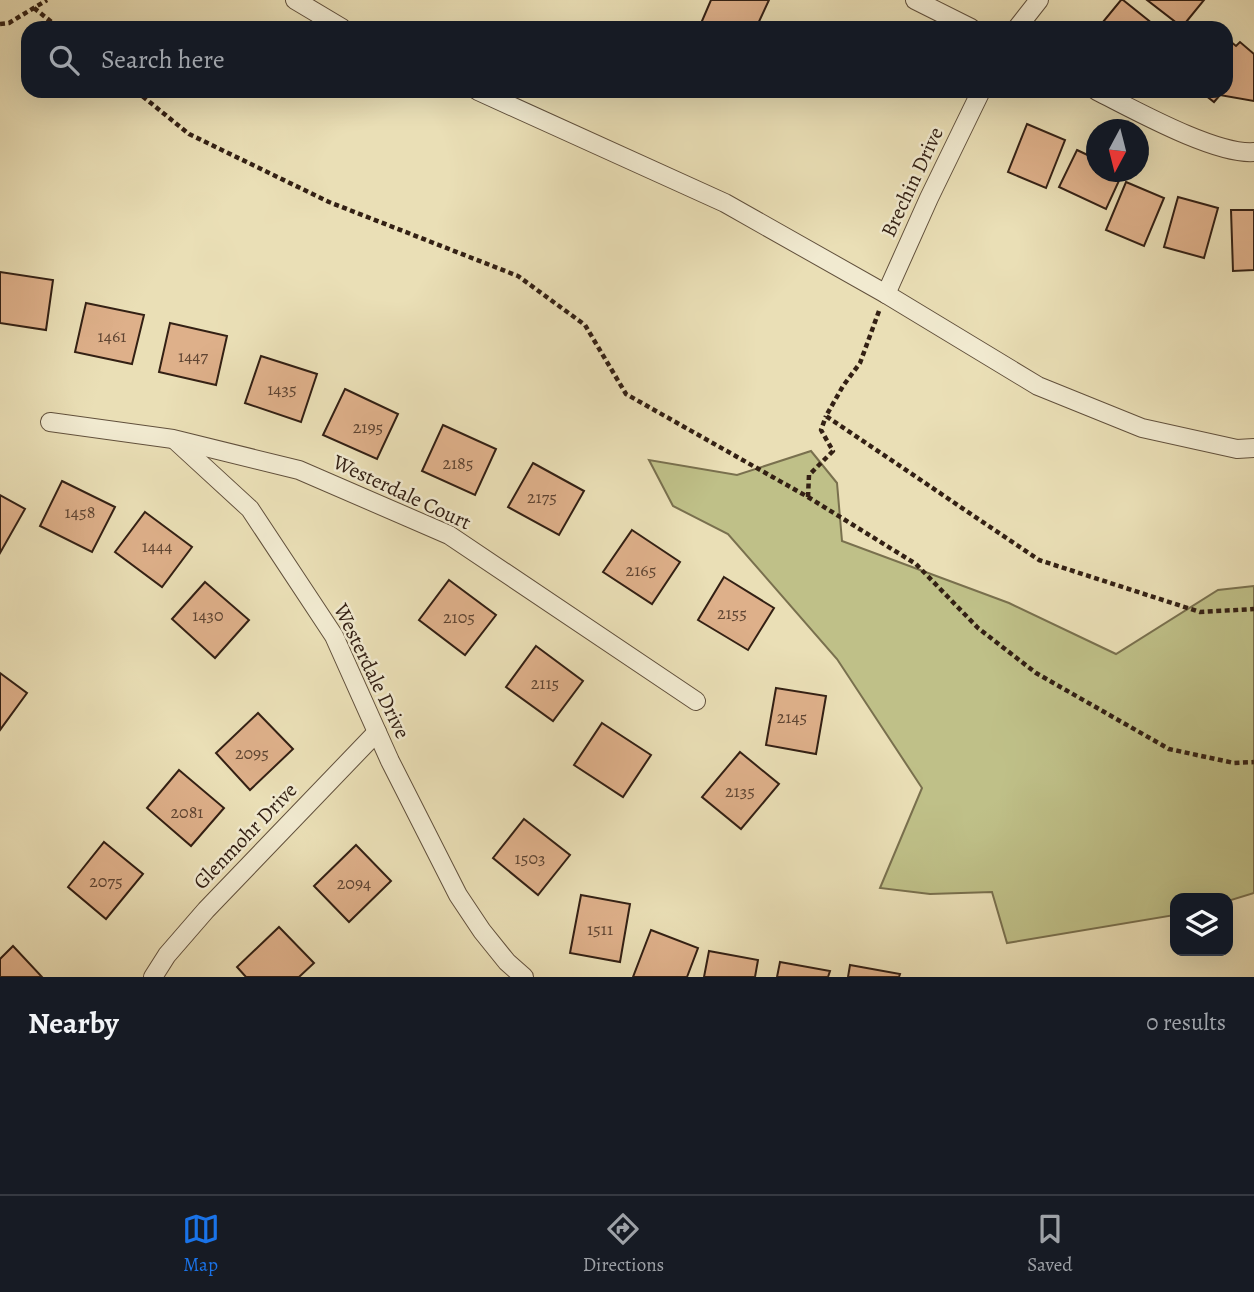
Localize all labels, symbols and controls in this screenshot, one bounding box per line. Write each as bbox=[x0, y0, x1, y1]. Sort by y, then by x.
search box bbox=[21, 21, 1233, 98]
icon: search bbox=[45, 41, 83, 79]
text: Search here bbox=[101, 42, 225, 77]
north arrow bbox=[1086, 119, 1149, 182]
street label: Brechin Drive bbox=[874, 122, 950, 242]
house number: 1461 bbox=[98, 324, 126, 348]
house number: 1447 bbox=[178, 344, 208, 368]
house number: 1435 bbox=[267, 377, 297, 401]
house number: 2195 bbox=[353, 415, 383, 439]
street label: Westerdale Court bbox=[328, 447, 476, 536]
house number: 2185 bbox=[442, 451, 474, 475]
house number: 2175 bbox=[527, 485, 557, 509]
house number: 1458 bbox=[65, 500, 95, 524]
house number: 1444 bbox=[142, 534, 172, 558]
house number: 2165 bbox=[626, 558, 656, 582]
street label: Westerdale Drive bbox=[327, 598, 417, 743]
house number: 2155 bbox=[717, 601, 747, 625]
house number: 1430 bbox=[192, 603, 224, 627]
house number: 2105 bbox=[443, 605, 475, 629]
house number: 2115 bbox=[531, 671, 559, 695]
house number: 2145 bbox=[777, 705, 807, 729]
house number: 2095 bbox=[235, 741, 269, 765]
street label: Glenmohr Drive bbox=[187, 777, 303, 895]
house number: 2135 bbox=[725, 779, 755, 803]
house number: 2081 bbox=[170, 800, 204, 824]
house number: 1503 bbox=[515, 846, 545, 870]
house number: 2075 bbox=[89, 869, 123, 893]
house number: 2094 bbox=[337, 871, 371, 895]
map controls bbox=[1170, 893, 1233, 956]
button: layers bbox=[1170, 893, 1233, 956]
house number: 1511 bbox=[587, 917, 613, 941]
text: Nearby bbox=[28, 1003, 119, 1043]
text: 0 results bbox=[1146, 1007, 1226, 1038]
tab: Map bbox=[182, 1210, 220, 1278]
tab: Directions bbox=[583, 1210, 664, 1278]
tab: Saved bbox=[1027, 1210, 1072, 1278]

